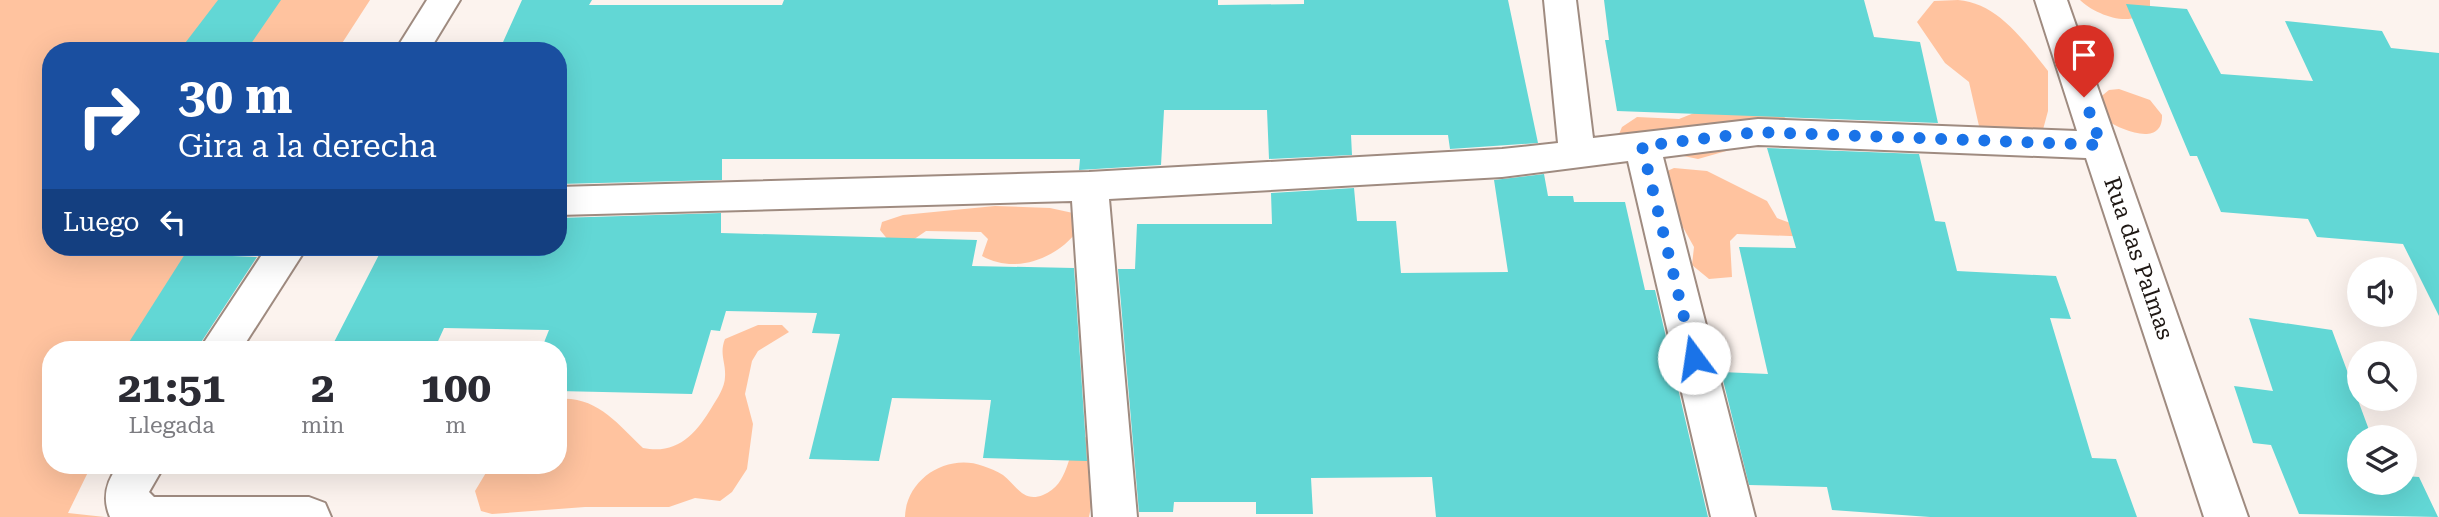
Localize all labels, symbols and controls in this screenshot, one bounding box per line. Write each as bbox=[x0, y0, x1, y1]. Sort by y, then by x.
pin bbox=[2054, 25, 2114, 97]
icon: arrive bbox=[2065, 36, 2103, 74]
text: 30 m bbox=[178, 68, 293, 125]
icon: right bbox=[63, 70, 154, 161]
text: Gira a la derecha bbox=[178, 127, 437, 165]
street label: Rua das Palmas bbox=[2098, 173, 2179, 343]
icon: left bbox=[154, 203, 192, 241]
text: Luego bbox=[63, 207, 140, 237]
map controls bbox=[2347, 257, 2417, 495]
button: sound bbox=[2347, 257, 2417, 327]
position arrow bbox=[1657, 321, 1731, 395]
button: search bbox=[2347, 341, 2417, 411]
text: 21:51 bbox=[118, 363, 225, 412]
text: 2 bbox=[311, 363, 335, 412]
text: 100 bbox=[420, 363, 491, 412]
text: Llegada bbox=[129, 412, 215, 439]
text: min bbox=[301, 412, 344, 439]
text: m bbox=[445, 412, 466, 439]
button: layers bbox=[2347, 425, 2417, 495]

